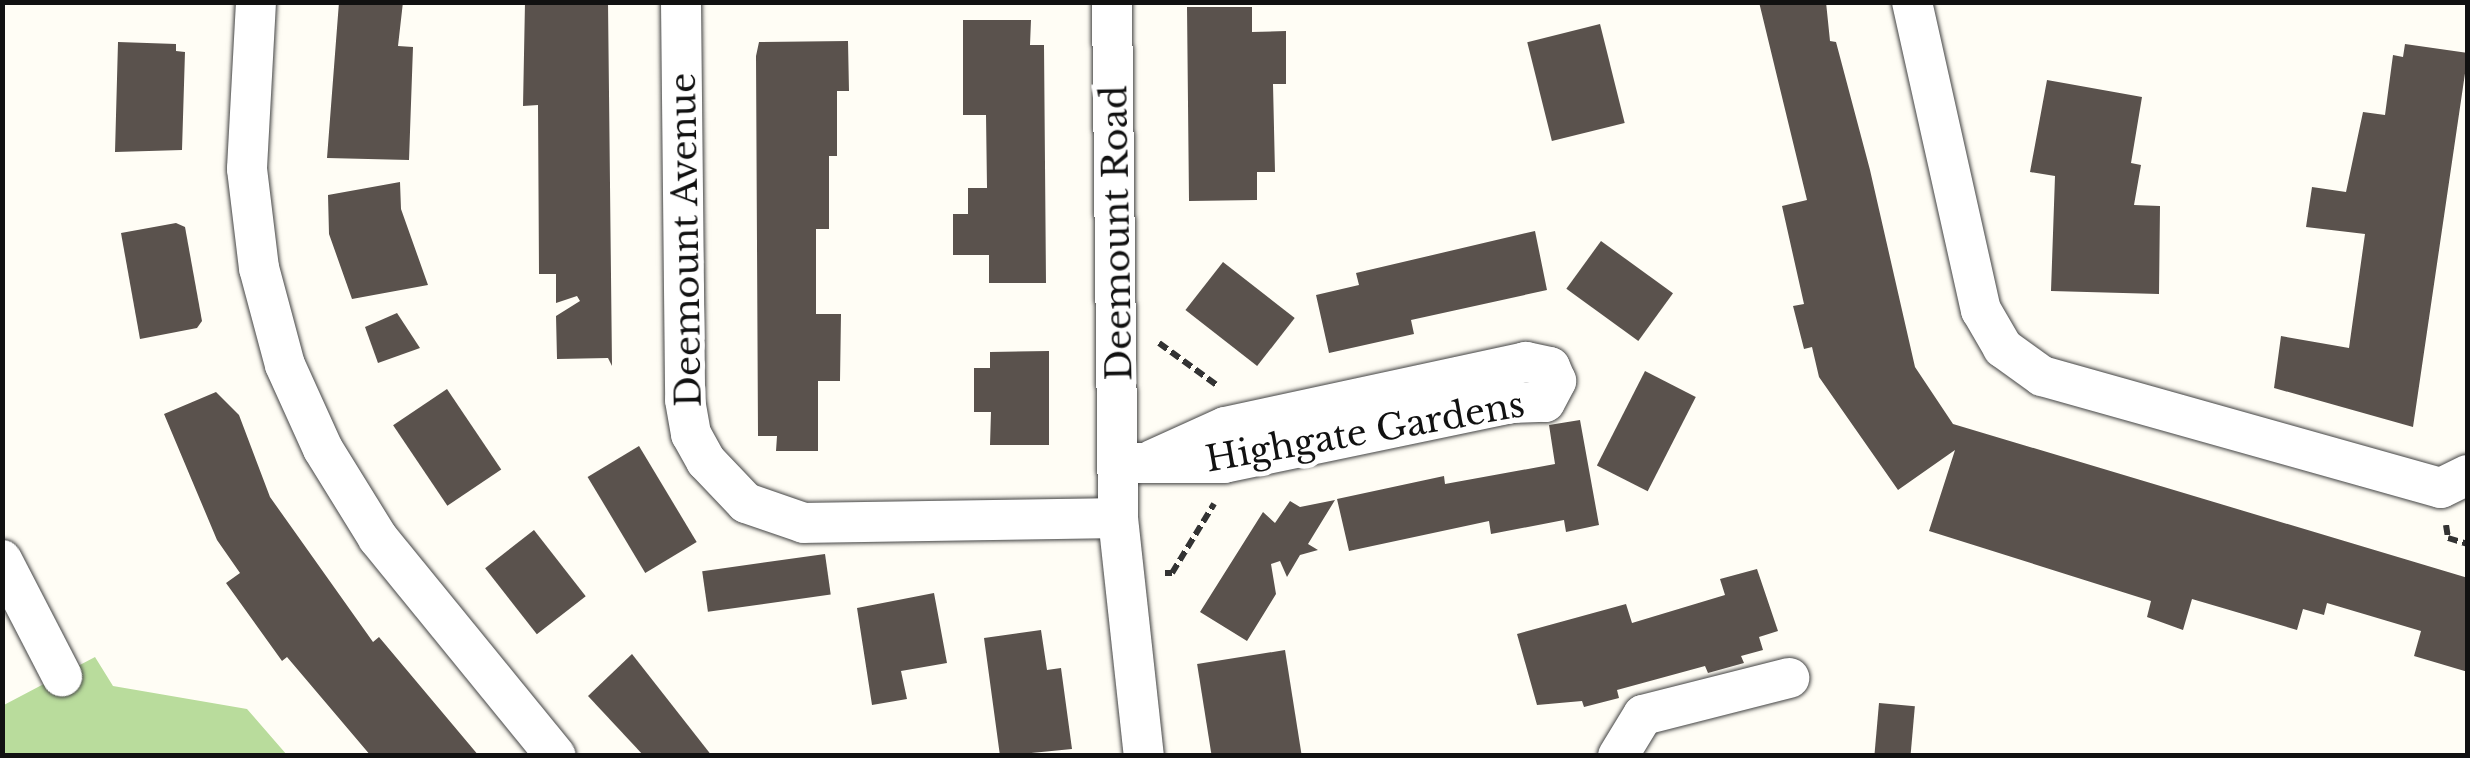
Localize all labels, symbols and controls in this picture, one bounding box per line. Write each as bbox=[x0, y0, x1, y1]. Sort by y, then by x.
street label: Deemount Avenue bbox=[662, 72, 710, 408]
street label: Deemount Road bbox=[1093, 85, 1141, 381]
street label: Highgate Gardens bbox=[1202, 383, 1528, 481]

